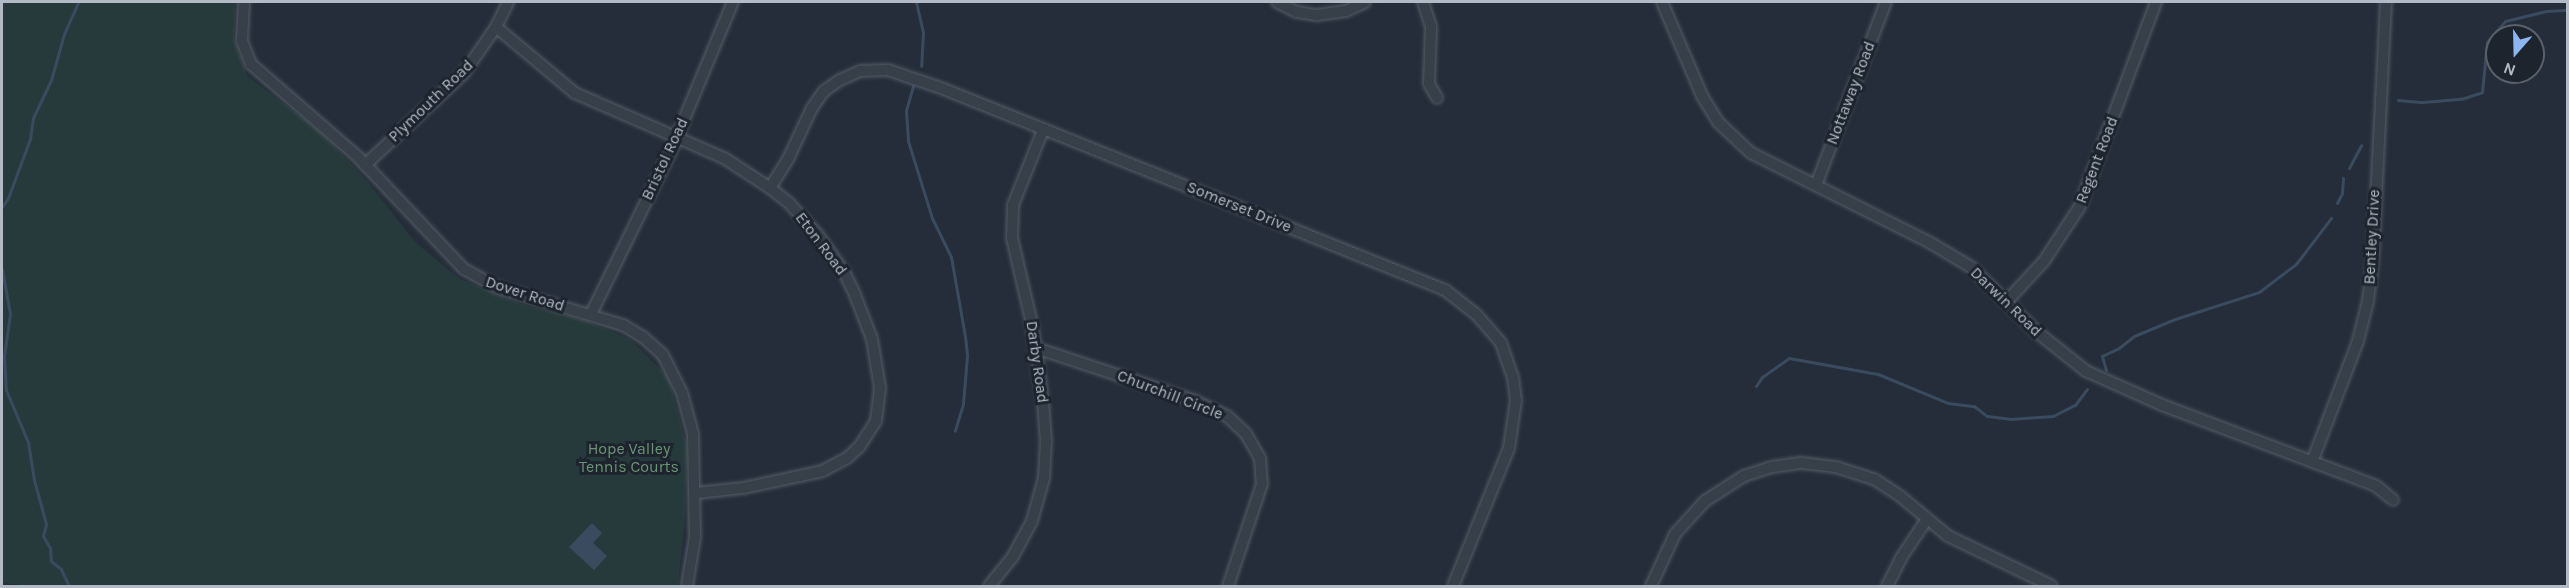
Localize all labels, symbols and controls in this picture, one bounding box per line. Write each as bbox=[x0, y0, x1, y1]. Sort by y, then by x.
north arrow bbox=[2485, 24, 2545, 84]
street label: Nottaway Road bbox=[1823, 39, 1879, 147]
street label: Plymouth Road bbox=[385, 56, 477, 146]
text: N bbox=[2501, 59, 2518, 80]
street label: Regent Road bbox=[2072, 114, 2122, 206]
street label: Bristol Road bbox=[638, 115, 692, 203]
street label: Somerset Drive bbox=[1184, 177, 1294, 237]
street label: Bentley Drive bbox=[2360, 189, 2384, 285]
street label: Eton Road bbox=[791, 209, 851, 279]
street label: Darwin Road bbox=[1966, 263, 2046, 341]
street label: Dover Road bbox=[483, 272, 567, 316]
street label: Darby Road bbox=[1022, 320, 1052, 404]
street label: Churchill Circle bbox=[1114, 366, 1226, 424]
park label: Hope Valley Tennis Courts bbox=[579, 439, 679, 477]

